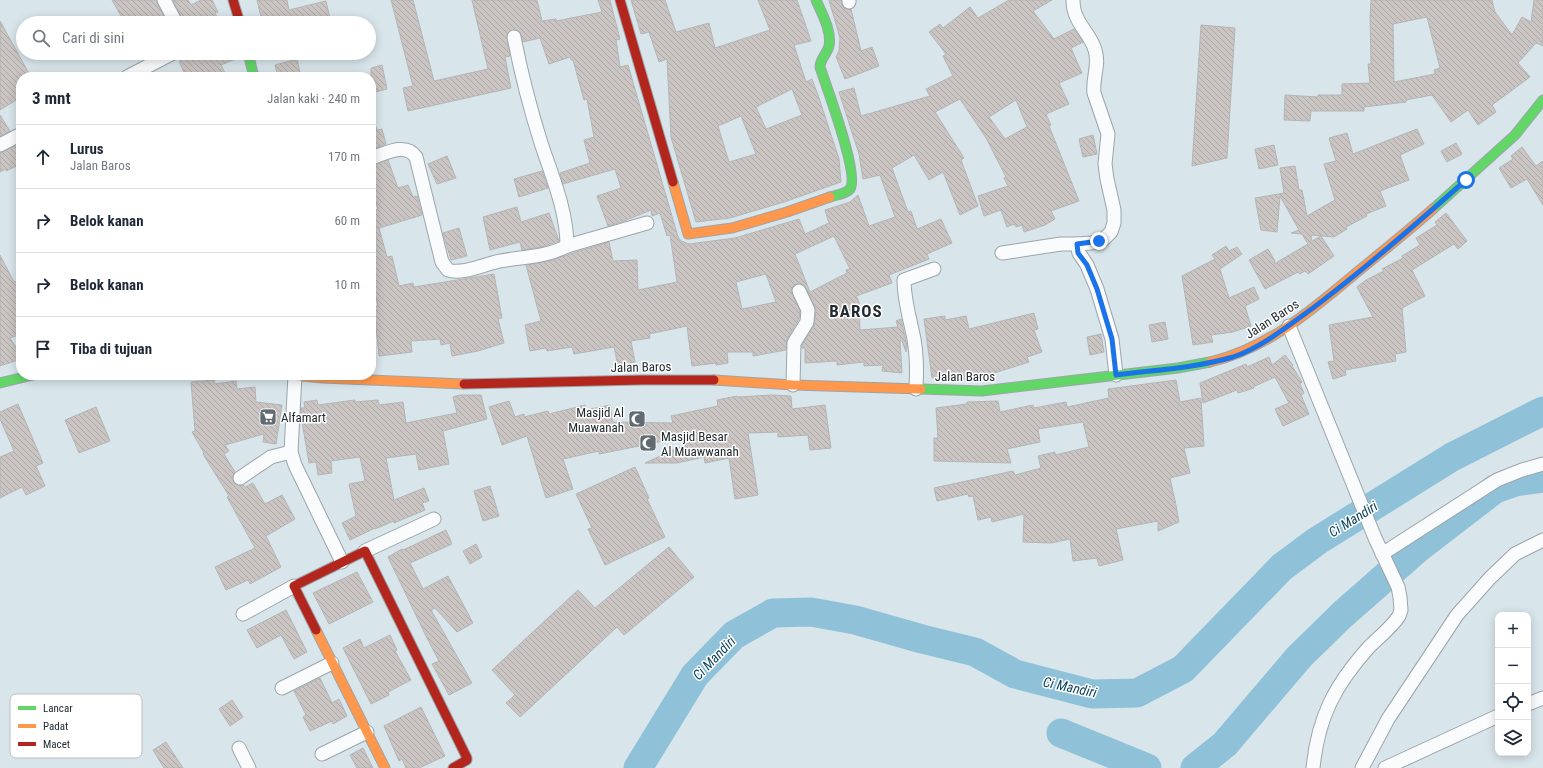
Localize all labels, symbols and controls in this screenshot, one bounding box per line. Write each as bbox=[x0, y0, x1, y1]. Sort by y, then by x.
search box bbox=[16, 16, 376, 60]
icon: search bbox=[30, 27, 52, 49]
text: Cari di sini bbox=[62, 29, 124, 47]
text: 3 mnt bbox=[32, 88, 71, 108]
text: Jalan kaki · 240 m bbox=[267, 91, 360, 106]
text: Lurus bbox=[70, 140, 104, 158]
icon: ahead bbox=[32, 146, 54, 168]
text: 170 m bbox=[328, 149, 360, 164]
text: Jalan Baros bbox=[70, 158, 131, 173]
route start bbox=[1457, 171, 1475, 189]
icon: right bbox=[32, 210, 54, 232]
text: Belok kanan bbox=[70, 212, 144, 230]
text: 60 m bbox=[334, 213, 360, 228]
route end bbox=[1090, 232, 1108, 250]
icon: right bbox=[32, 274, 54, 296]
text: Belok kanan bbox=[70, 276, 144, 294]
text: 10 m bbox=[334, 277, 360, 292]
street label: Jalan Baros bbox=[1242, 296, 1302, 342]
district label: BAROS bbox=[829, 301, 883, 321]
icon: arrive bbox=[32, 338, 54, 360]
text: Tiba di tujuan bbox=[70, 340, 152, 358]
street label: Jalan Baros bbox=[611, 359, 671, 375]
street label: Jalan Baros bbox=[935, 369, 995, 384]
place label: Masjid Al Muawanah bbox=[568, 405, 624, 435]
supermarket icon: Alfamart bbox=[258, 407, 278, 427]
mosque icon: Masjid Al Muawanah bbox=[627, 409, 647, 429]
place label: Alfamart bbox=[281, 410, 326, 425]
place label: Masjid Besar Al Muawwanah bbox=[661, 429, 739, 459]
mosque icon: Masjid Besar Al Muawwanah bbox=[638, 433, 658, 453]
water label: Ci Mandiri bbox=[1326, 497, 1381, 540]
map controls bbox=[1495, 612, 1531, 756]
button: + bbox=[1495, 612, 1531, 648]
water label: Ci Mandiri bbox=[689, 632, 739, 683]
button: − bbox=[1495, 648, 1531, 684]
water label: Ci Mandiri bbox=[1042, 674, 1099, 701]
button: locate bbox=[1495, 684, 1531, 720]
legend bbox=[10, 694, 142, 758]
text: Lancar bbox=[43, 702, 73, 715]
text: Padat bbox=[43, 720, 68, 733]
button: layers bbox=[1495, 720, 1531, 756]
text: Macet bbox=[43, 738, 70, 751]

